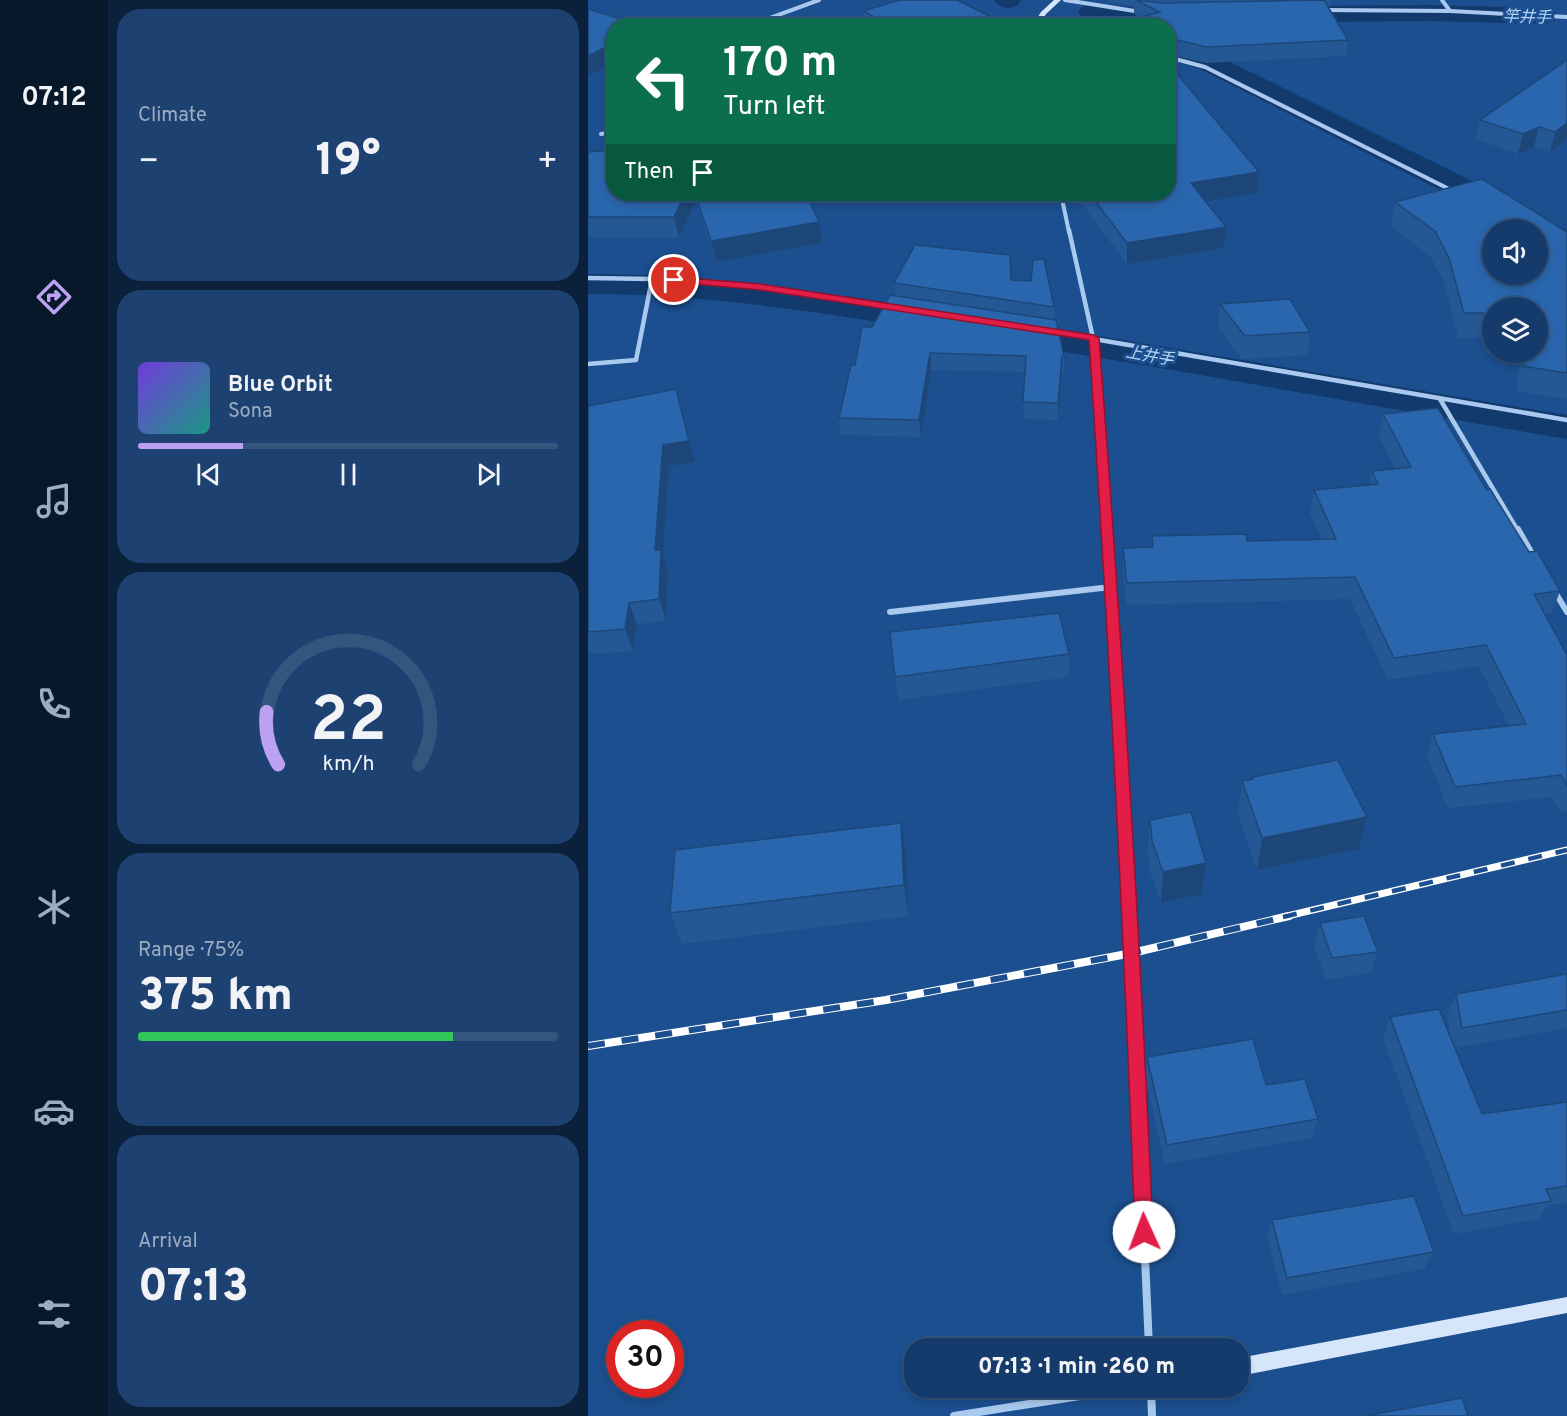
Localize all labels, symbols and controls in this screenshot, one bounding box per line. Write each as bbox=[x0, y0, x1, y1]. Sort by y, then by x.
water label: 竿井手 bbox=[1503, 7, 1552, 29]
text: 170 m bbox=[723, 38, 837, 91]
icon: left bbox=[624, 42, 702, 120]
text: 07:12 bbox=[21, 81, 87, 115]
text: Turn left bbox=[723, 90, 825, 124]
text: Climate bbox=[138, 103, 207, 129]
text: 19° bbox=[315, 134, 381, 191]
text: − bbox=[138, 142, 159, 184]
text: + bbox=[537, 142, 558, 184]
icon: arrive bbox=[686, 156, 719, 189]
text: Then bbox=[624, 159, 674, 186]
map controls bbox=[1482, 219, 1548, 363]
button: sound bbox=[1482, 219, 1548, 285]
pin bbox=[648, 254, 699, 305]
icon: arrive bbox=[657, 263, 690, 296]
icon: directions bbox=[33, 276, 75, 318]
button: layers bbox=[1482, 297, 1548, 363]
water label: 上井手 bbox=[1124, 343, 1176, 371]
text: Blue Orbit bbox=[228, 372, 333, 399]
text: Sona bbox=[228, 399, 273, 425]
icon: previous bbox=[192, 458, 225, 491]
icon: pause bbox=[332, 458, 365, 491]
icon: next bbox=[472, 458, 505, 491]
icon: music bbox=[33, 480, 75, 522]
icon: phone bbox=[33, 683, 75, 725]
text: 22 bbox=[310, 684, 386, 763]
text: km/h bbox=[322, 751, 374, 778]
icon: climate bbox=[33, 886, 75, 928]
text: Range · 75% bbox=[138, 938, 244, 964]
text: 375 km bbox=[138, 969, 293, 1026]
icon: car bbox=[33, 1090, 75, 1132]
position arrow bbox=[1112, 1200, 1176, 1264]
text: Arrival bbox=[138, 1229, 198, 1255]
text: 07:13 bbox=[138, 1260, 249, 1317]
icon: filters bbox=[33, 1293, 75, 1335]
speed limit sign: 30 bbox=[606, 1320, 684, 1398]
text: 07:13 · 1 min · 260 m bbox=[978, 1354, 1175, 1381]

